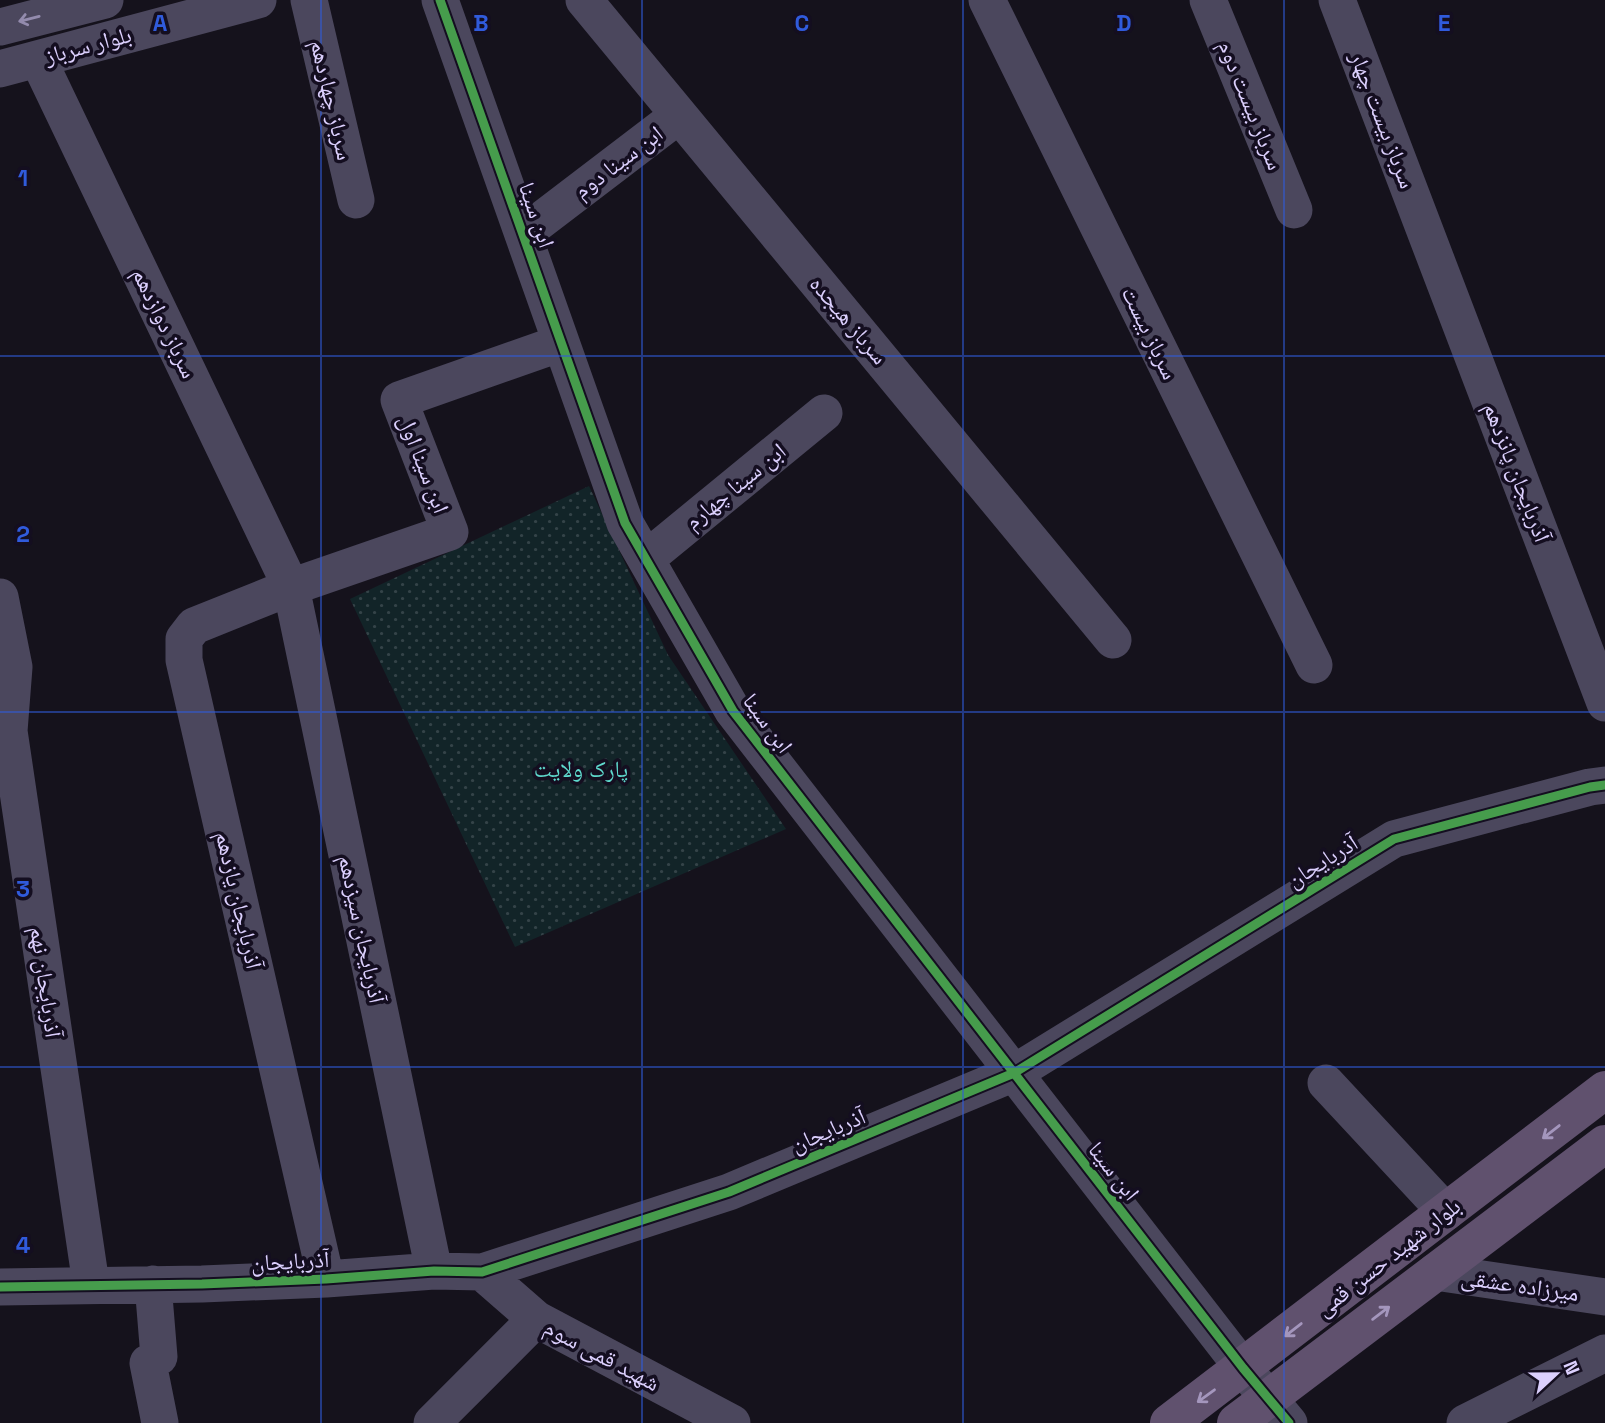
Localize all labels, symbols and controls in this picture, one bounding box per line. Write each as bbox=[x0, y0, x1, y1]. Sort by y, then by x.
text: A bbox=[153, 8, 168, 38]
text: B bbox=[473, 8, 489, 38]
text: C bbox=[795, 8, 809, 38]
text: D bbox=[1116, 8, 1132, 38]
text: E bbox=[1438, 8, 1450, 38]
one-way arrow bbox=[18, 13, 41, 26]
street label: بلوار سرباز bbox=[40, 19, 135, 71]
street label: سرباز بیست دوم bbox=[1210, 36, 1291, 175]
street label: سرباز چهاردهم bbox=[303, 37, 360, 163]
street label: سرباز بیست چهار bbox=[1343, 46, 1423, 193]
street label: ابن سینا دوم bbox=[567, 119, 669, 206]
text: 1 bbox=[18, 163, 28, 193]
street label: ابن سینا bbox=[512, 178, 562, 252]
street label: سرباز دوازدهم bbox=[124, 263, 205, 384]
street label: سرباز هیجده bbox=[803, 269, 895, 371]
street label: سرباز بیست bbox=[1115, 281, 1185, 385]
street label: آذربایجان پانزدهم bbox=[1476, 398, 1558, 547]
street label: ابن سینا اول bbox=[392, 411, 456, 517]
street label: ابن سینا چهارم bbox=[678, 436, 793, 537]
text: 2 bbox=[16, 519, 30, 549]
street label: ابن سینا bbox=[736, 687, 800, 759]
park label: پارک ولایت bbox=[534, 754, 628, 784]
street label: آذربایجان bbox=[1281, 827, 1364, 895]
street label: آذربایجان یازدهم bbox=[208, 828, 270, 973]
street label: آذربایجان سیزدهم bbox=[331, 852, 393, 1007]
text: 3 bbox=[16, 874, 30, 904]
street label: آذربایجان نهم bbox=[22, 925, 69, 1041]
street label: آذربایجان bbox=[786, 1100, 871, 1159]
one-way arrow bbox=[1542, 1124, 1561, 1139]
street label: ابن سینا bbox=[1082, 1135, 1146, 1207]
street label: بلوار شهید حسن قمی bbox=[1309, 1191, 1467, 1323]
text: 4 bbox=[16, 1230, 31, 1260]
street label: آذربایجان bbox=[250, 1244, 331, 1278]
street label: میرزاده عشقی bbox=[1459, 1262, 1581, 1308]
one-way arrow bbox=[1371, 1306, 1390, 1320]
street label: شهید قمی سوم bbox=[538, 1312, 665, 1399]
one-way arrow bbox=[1284, 1323, 1303, 1338]
north arrow bbox=[1521, 1339, 1591, 1409]
text: N bbox=[1557, 1357, 1585, 1378]
one-way arrow bbox=[1197, 1388, 1216, 1403]

